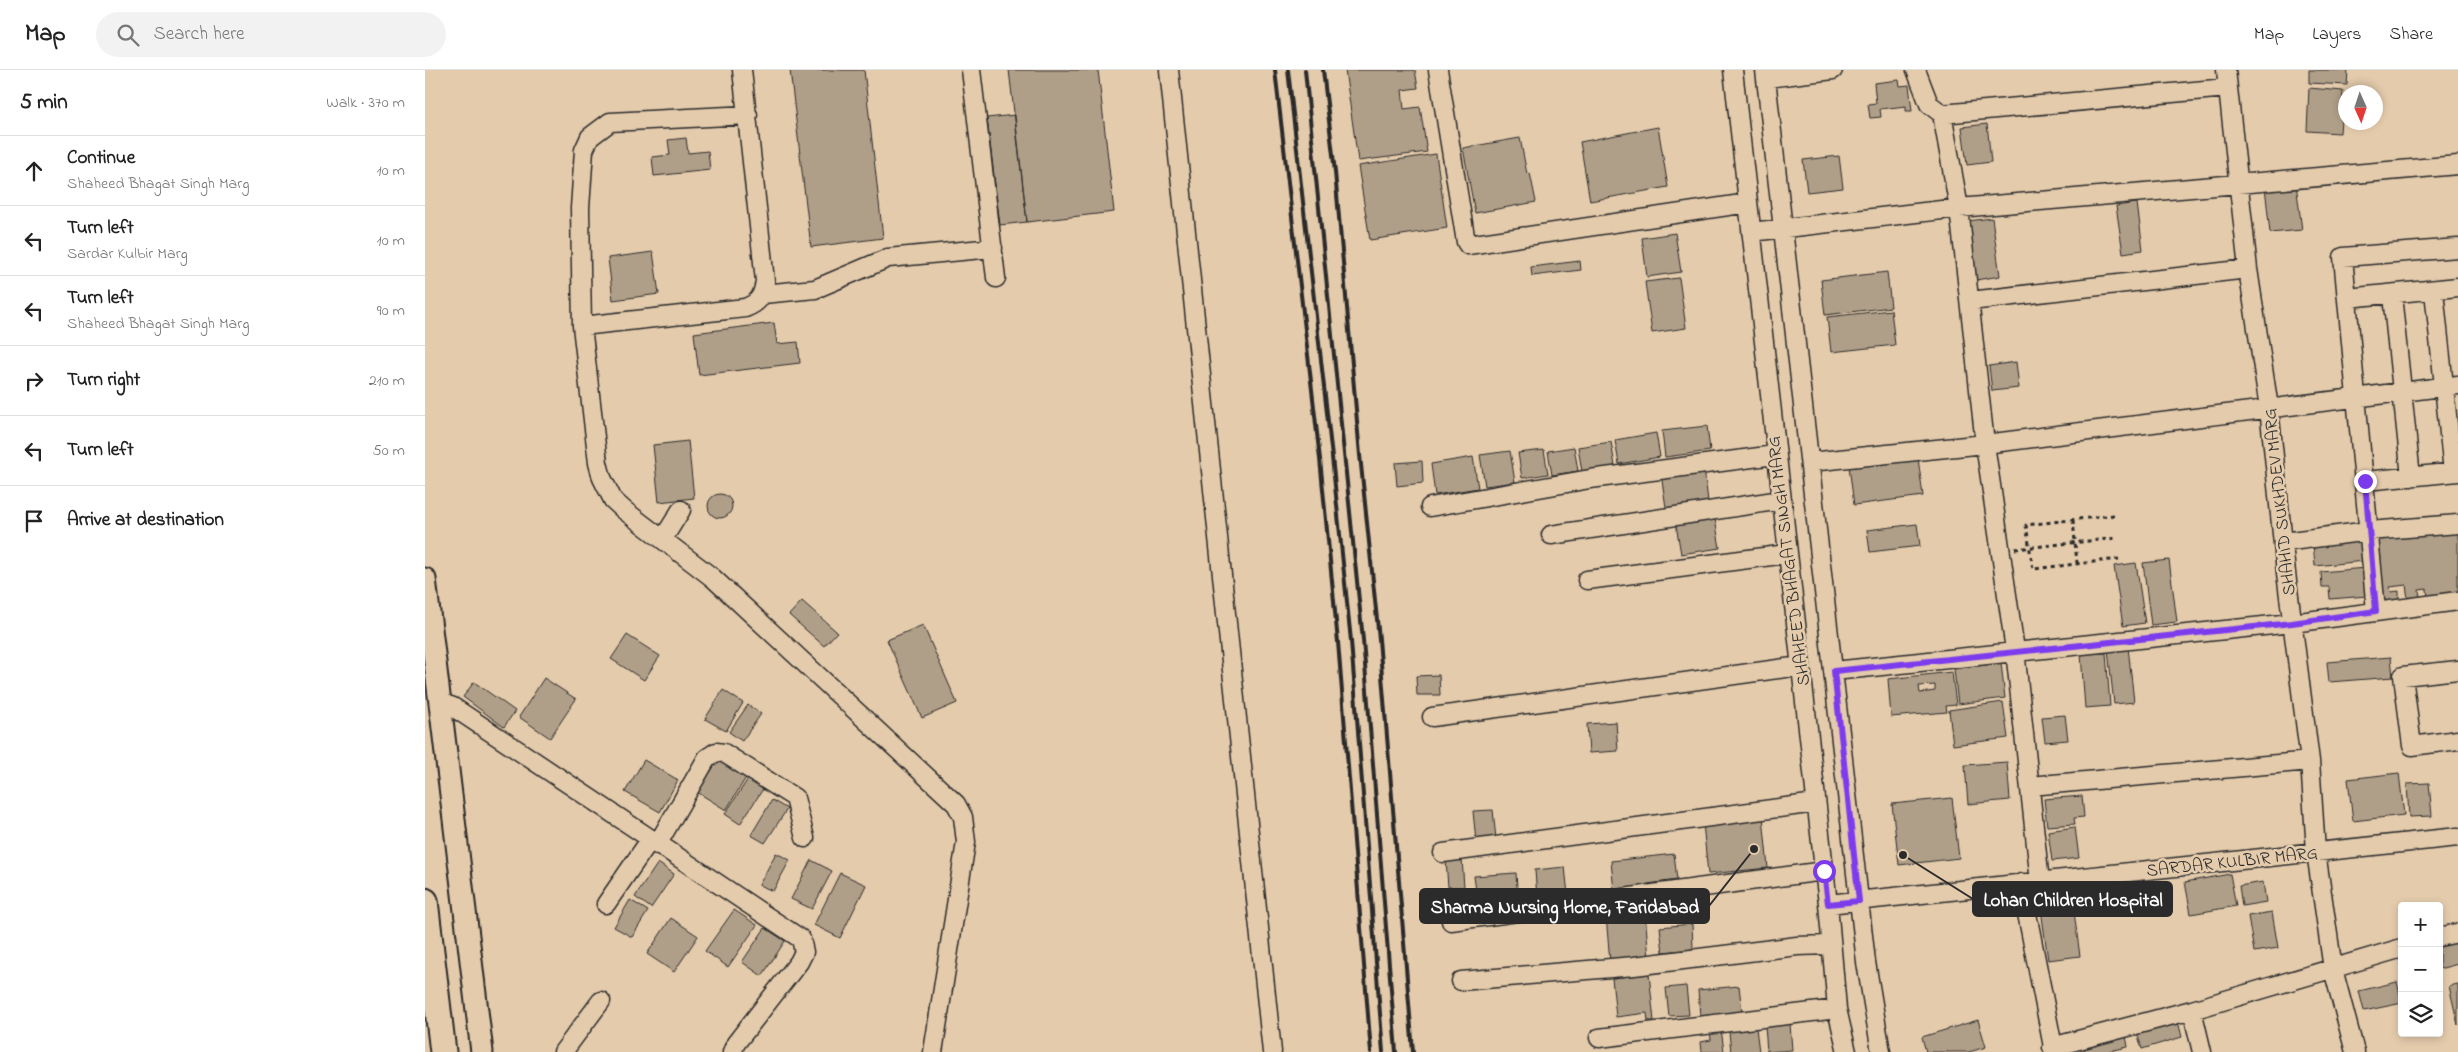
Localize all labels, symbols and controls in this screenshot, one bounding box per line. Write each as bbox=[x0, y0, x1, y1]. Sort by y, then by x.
search box bbox=[96, 12, 446, 57]
text: Map bbox=[25, 17, 66, 52]
icon: search bbox=[114, 21, 142, 49]
text: Search here bbox=[154, 21, 245, 48]
text: Map bbox=[2254, 22, 2284, 48]
text: Layers bbox=[2312, 22, 2362, 48]
text: Share bbox=[2390, 22, 2433, 48]
north arrow bbox=[2338, 85, 2383, 130]
text: 5 min bbox=[20, 88, 68, 118]
text: Walk · 370 m bbox=[326, 91, 405, 115]
text: Continue bbox=[67, 145, 135, 172]
icon: ahead bbox=[20, 157, 48, 185]
text: 10 m bbox=[377, 159, 405, 183]
text: Shaheed Bhagat Singh Marg bbox=[67, 172, 249, 196]
text: Turn left bbox=[67, 215, 134, 242]
icon: left bbox=[20, 227, 48, 255]
text: 10 m bbox=[377, 229, 405, 253]
text: Sardar Kulbir Marg bbox=[67, 242, 188, 266]
text: Turn left bbox=[67, 285, 134, 312]
icon: left bbox=[20, 297, 48, 325]
text: 90 m bbox=[377, 299, 405, 323]
text: Shaheed Bhagat Singh Marg bbox=[67, 312, 249, 336]
icon: right bbox=[20, 367, 48, 395]
text: Turn right bbox=[67, 367, 140, 394]
text: 210 m bbox=[369, 369, 405, 393]
street label: SHAHID SUKHDEV MARG bbox=[2258, 407, 2304, 597]
street label: SHAHEED BHAGAT SINGH MARG bbox=[1762, 434, 1818, 687]
icon: left bbox=[20, 437, 48, 465]
text: Turn left bbox=[67, 437, 134, 464]
text: 50 m bbox=[373, 439, 405, 463]
route end bbox=[2354, 470, 2377, 493]
icon: arrive bbox=[20, 507, 48, 535]
text: Arrive at destination bbox=[67, 507, 224, 534]
street label: SARDAR KULBIR MARG bbox=[2145, 841, 2319, 885]
route start bbox=[1813, 860, 1836, 883]
callout: Lohan Children Hospital bbox=[1973, 882, 2172, 916]
text: Lohan Children Hospital bbox=[1983, 888, 2163, 915]
callout: Sharma Nursing Home, Faridabad bbox=[1420, 889, 1709, 923]
text: Sharma Nursing Home, Faridabad bbox=[1431, 895, 1700, 924]
map controls bbox=[2398, 902, 2443, 1037]
button: + bbox=[2398, 902, 2443, 947]
button: − bbox=[2398, 947, 2443, 992]
button: layers bbox=[2398, 992, 2443, 1037]

